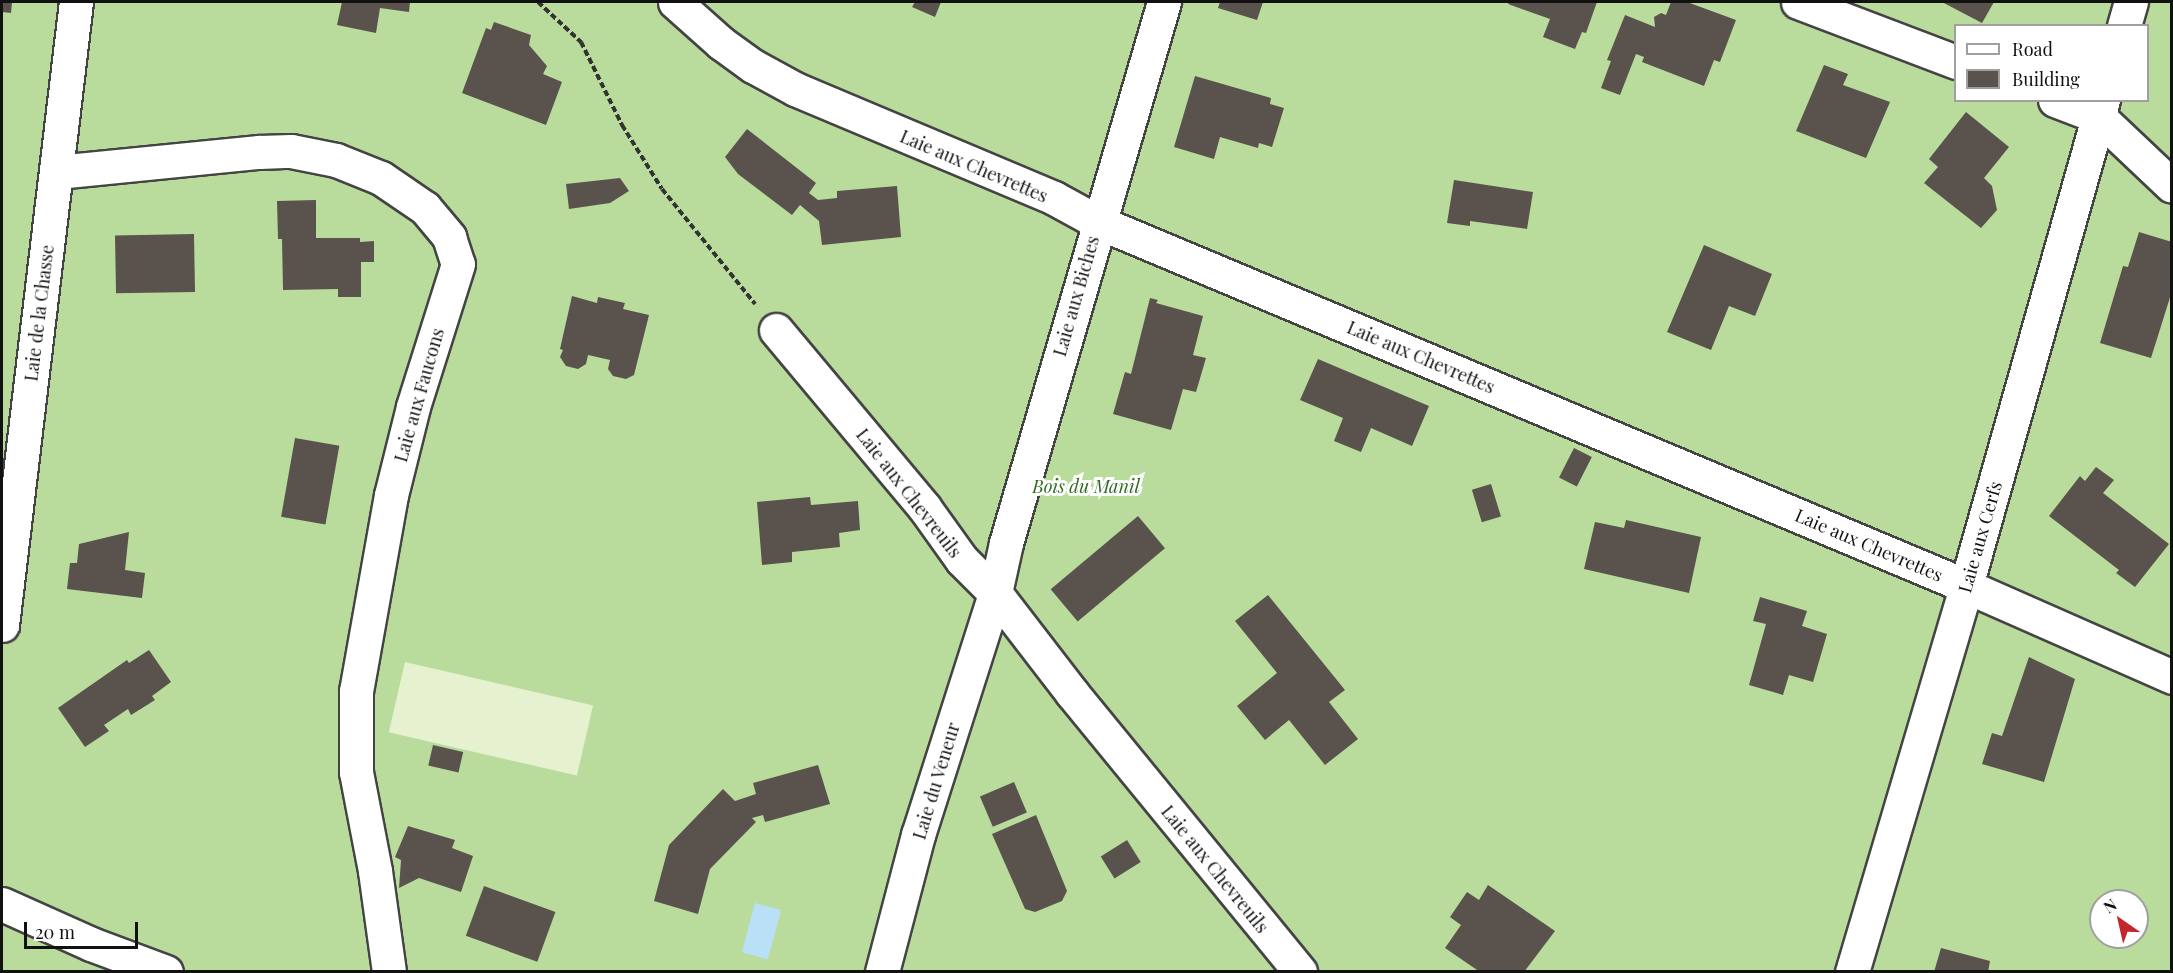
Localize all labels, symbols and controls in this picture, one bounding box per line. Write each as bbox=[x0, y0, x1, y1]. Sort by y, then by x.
legend bbox=[1954, 24, 2149, 102]
text: Road bbox=[2012, 37, 2053, 61]
text: Building bbox=[2012, 67, 2080, 91]
street label: Laie aux Chevrettes bbox=[897, 125, 1051, 207]
street label: Laie aux Biches bbox=[1048, 233, 1104, 359]
street label: Laie de la Chasse bbox=[20, 243, 58, 383]
street label: Laie aux Chevrettes bbox=[1344, 316, 1498, 398]
street label: Laie aux Faucons bbox=[390, 325, 448, 465]
street label: Laie aux Chevreuils bbox=[852, 424, 966, 562]
park label: Bois du Manil bbox=[1032, 475, 1140, 497]
street label: Laie aux Cerfs bbox=[1954, 479, 2006, 595]
street label: Laie aux Chevrettes bbox=[1792, 504, 1946, 586]
street label: Laie du Veneur bbox=[908, 720, 964, 842]
street label: Laie aux Chevreuils bbox=[1157, 801, 1273, 937]
north arrow bbox=[2089, 889, 2149, 949]
text: N bbox=[2099, 893, 2120, 917]
scale bar bbox=[27, 910, 141, 948]
text: 20 m bbox=[35, 920, 75, 944]

